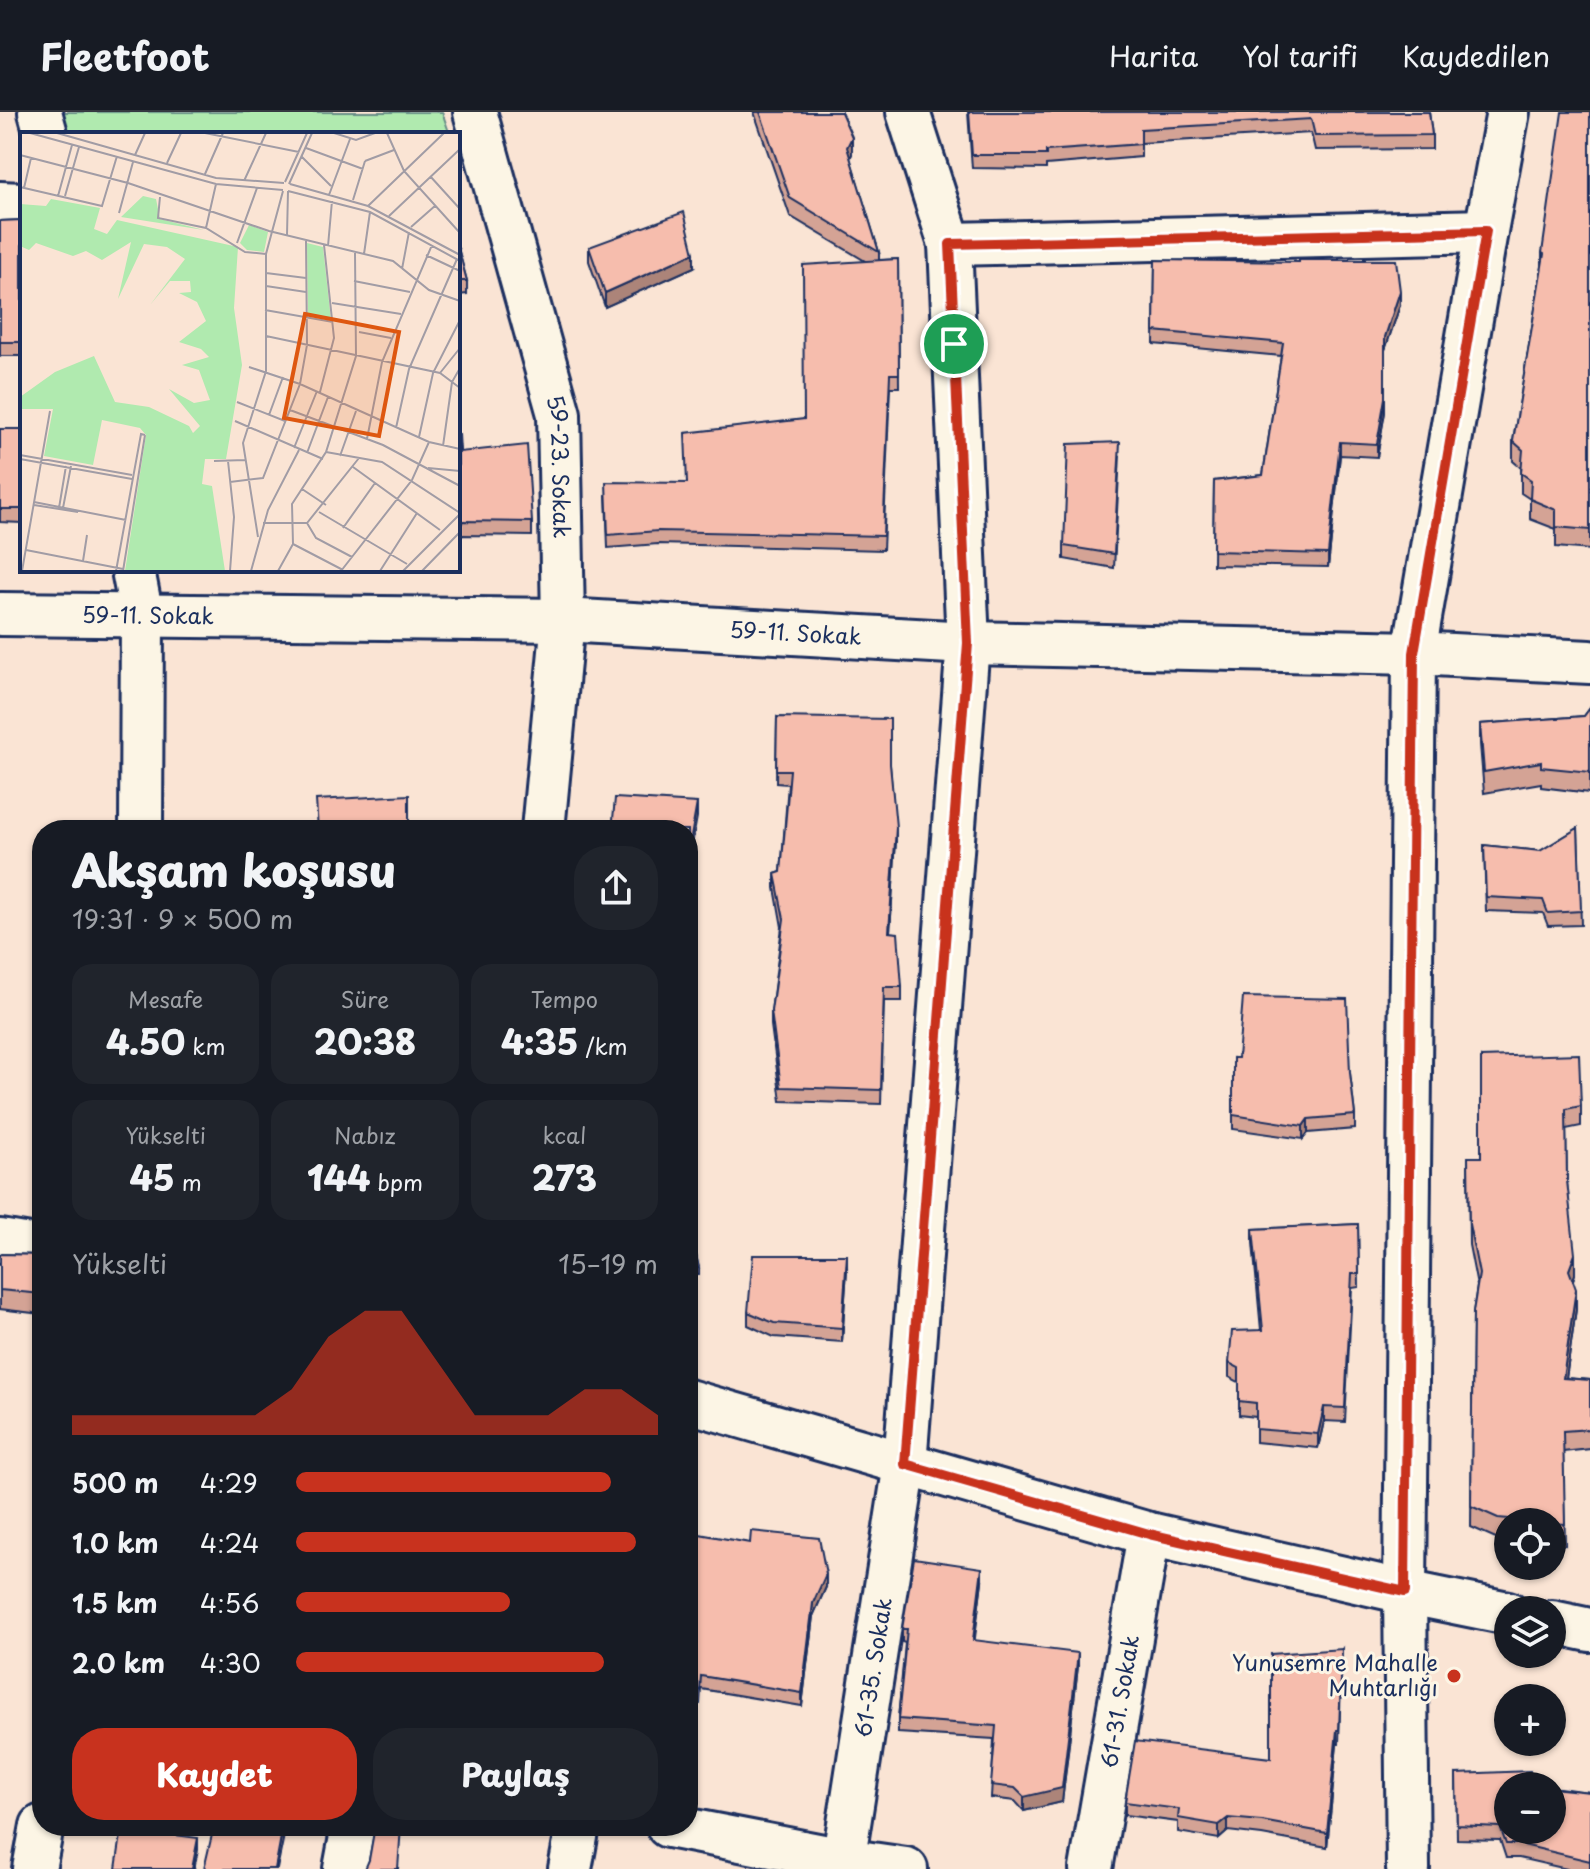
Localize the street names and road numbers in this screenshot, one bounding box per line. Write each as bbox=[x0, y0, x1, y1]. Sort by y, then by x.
street label: 59-23. Sokak bbox=[539, 391, 579, 539]
street label: 59-11. Sokak bbox=[82, 597, 215, 631]
street label: 59-11. Sokak bbox=[729, 611, 863, 652]
street label: 61-35. Sokak bbox=[845, 1595, 899, 1739]
street label: 61-31. Sokak bbox=[1091, 1632, 1146, 1770]

